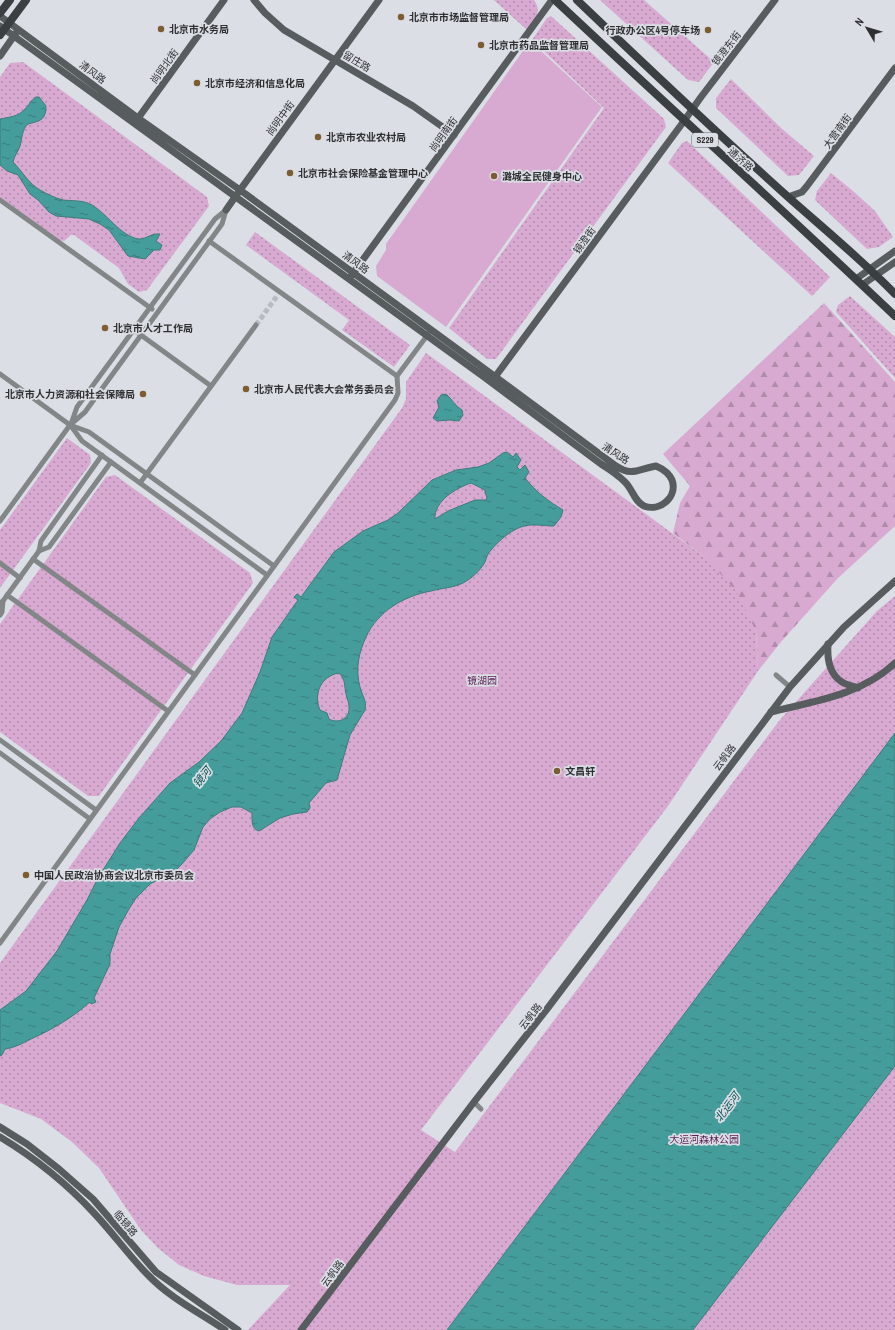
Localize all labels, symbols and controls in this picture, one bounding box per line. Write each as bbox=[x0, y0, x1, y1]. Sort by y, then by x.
north arrow bbox=[847, 8, 887, 48]
place label: 北京市市场监督管理局 bbox=[409, 11, 509, 24]
marker: 北京市市场监督管理局 bbox=[396, 12, 406, 22]
text: N bbox=[852, 15, 867, 29]
place label: 北京市水务局 bbox=[169, 23, 229, 36]
marker: 北京市水务局 bbox=[156, 24, 166, 34]
place label: 行政办公区4号停车场 bbox=[605, 24, 700, 37]
marker: 行政办公区4号停车场 bbox=[703, 25, 713, 35]
street label: 镜澄东街 bbox=[709, 29, 744, 68]
place label: 北京市药品监督管理局 bbox=[489, 39, 589, 52]
marker: 北京市药品监督管理局 bbox=[476, 40, 486, 50]
street label: 尚明北街 bbox=[147, 46, 181, 86]
street label: 留庄路 bbox=[341, 48, 373, 75]
street label: 清风路 bbox=[77, 58, 109, 87]
place label: 北京市经济和信息化局 bbox=[205, 77, 305, 90]
marker: 北京市经济和信息化局 bbox=[192, 78, 202, 88]
street label: 尚明中街 bbox=[263, 98, 297, 138]
street label: 大营南街 bbox=[820, 111, 854, 151]
street label: 尚明南街 bbox=[426, 114, 460, 154]
place label: 北京市农业农村局 bbox=[326, 131, 406, 144]
marker: 北京市农业农村局 bbox=[313, 132, 323, 142]
road number: S229 bbox=[692, 133, 718, 147]
street label: 通济路 bbox=[725, 145, 756, 174]
place label: 北京市社会保险基金管理中心 bbox=[298, 167, 428, 180]
marker: 北京市社会保险基金管理中心 bbox=[285, 168, 295, 178]
place label: 潞城全民健身中心 bbox=[502, 170, 582, 183]
marker: 潞城全民健身中心 bbox=[489, 171, 499, 181]
street label: 镜澄街 bbox=[570, 224, 598, 256]
street label: 清风路 bbox=[340, 248, 372, 276]
place label: 北京市人才工作局 bbox=[113, 322, 193, 335]
marker: 北京市人才工作局 bbox=[100, 323, 110, 333]
place label: 北京市人民代表大会常务委员会 bbox=[254, 383, 394, 396]
marker: 北京市人民代表大会常务委员会 bbox=[241, 384, 251, 394]
place label: 北京市人力资源和社会保障局 bbox=[5, 388, 135, 401]
marker: 北京市人力资源和社会保障局 bbox=[138, 389, 148, 399]
street label: 清风路 bbox=[600, 440, 632, 467]
park label: 镜湖园 bbox=[467, 674, 497, 687]
street label: 云帆路 bbox=[710, 741, 739, 773]
water label: 镜河 bbox=[190, 762, 216, 790]
place label: 文昌轩 bbox=[565, 765, 595, 778]
marker: 文昌轩 bbox=[552, 766, 562, 776]
place label: 中国人民政治协商会议北京市委员会 bbox=[34, 869, 194, 882]
marker: 中国人民政治协商会议北京市委员会 bbox=[21, 870, 31, 880]
street label: 云帆路 bbox=[516, 1000, 545, 1032]
water label: 北运河 bbox=[711, 1088, 744, 1124]
park label: 大运河森林公园 bbox=[669, 1133, 739, 1146]
street label: 临镜路 bbox=[111, 1208, 140, 1239]
street label: 云帆路 bbox=[318, 1257, 347, 1289]

